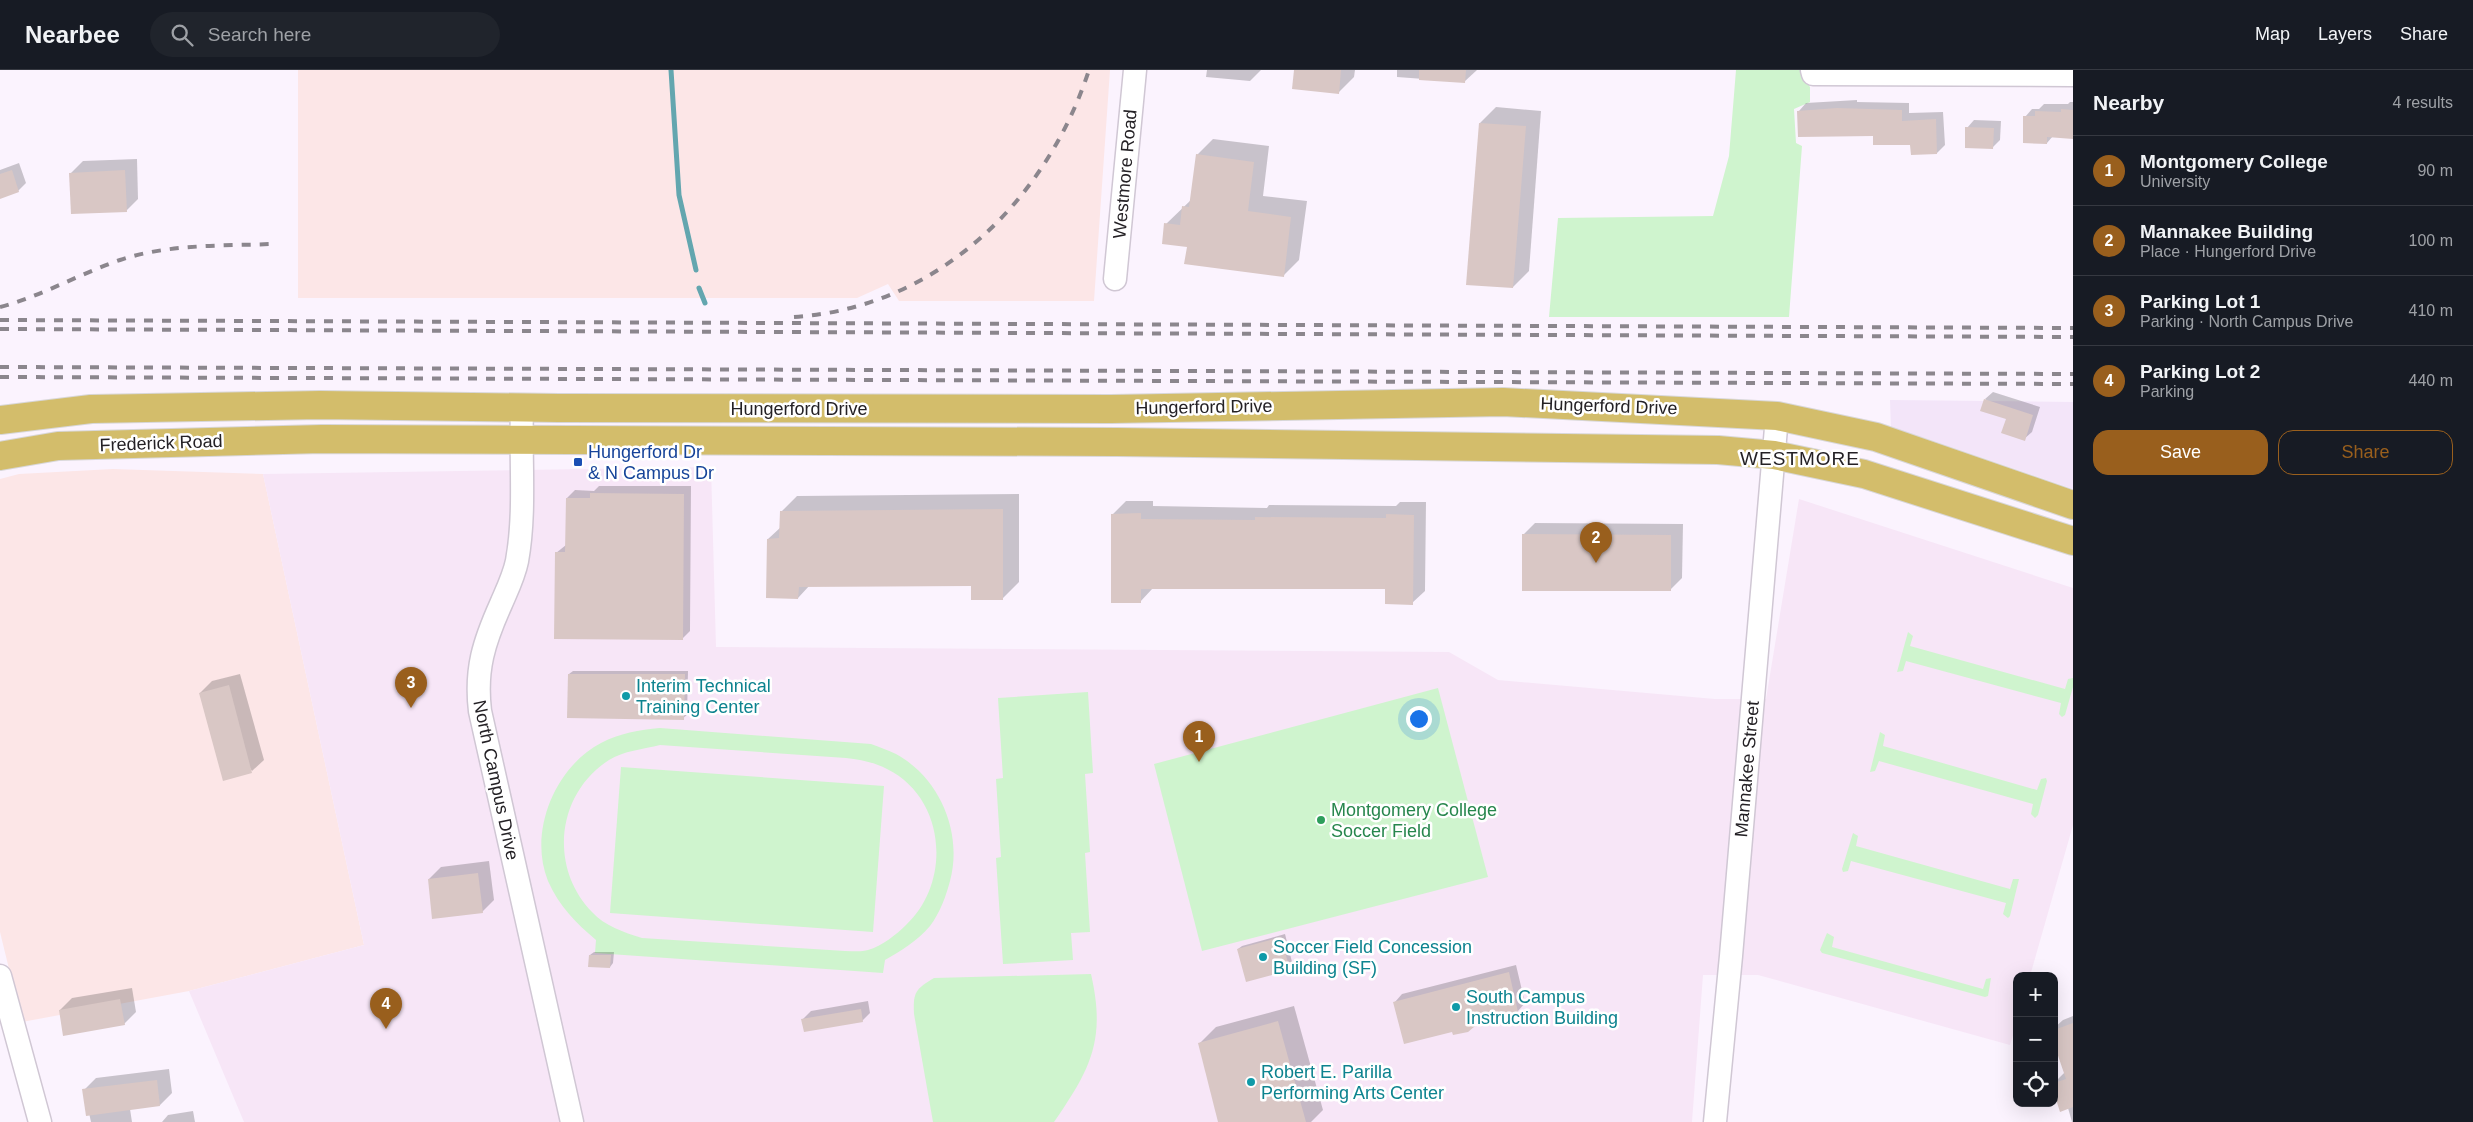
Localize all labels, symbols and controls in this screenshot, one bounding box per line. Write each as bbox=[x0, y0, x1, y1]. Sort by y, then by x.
search box bbox=[150, 12, 500, 57]
text: Nearbee bbox=[25, 21, 120, 48]
icon: search bbox=[168, 21, 196, 49]
text: Search here bbox=[208, 24, 311, 45]
text: Map bbox=[2255, 24, 2290, 44]
text: Layers bbox=[2318, 24, 2372, 44]
text: Share bbox=[2400, 24, 2448, 44]
text: Nearby bbox=[2093, 91, 2164, 114]
text: 4 results bbox=[2393, 94, 2453, 111]
street label: Westmore Road bbox=[1109, 109, 1141, 239]
text: Montgomery College bbox=[2140, 151, 2328, 172]
text: 1 bbox=[2105, 162, 2113, 179]
text: 90 m bbox=[2417, 162, 2453, 179]
text: University bbox=[2140, 173, 2210, 190]
text: Mannakee Building bbox=[2140, 221, 2313, 242]
text: 2 bbox=[2105, 232, 2113, 249]
text: 100 m bbox=[2409, 232, 2453, 249]
text: Place · Hungerford Drive bbox=[2140, 243, 2316, 260]
text: Parking Lot 1 bbox=[2140, 291, 2260, 312]
text: 3 bbox=[2105, 302, 2113, 319]
text: 410 m bbox=[2409, 302, 2453, 319]
text: Parking · North Campus Drive bbox=[2140, 313, 2353, 330]
text: Parking Lot 2 bbox=[2140, 361, 2260, 382]
text: 4 bbox=[2105, 372, 2113, 389]
text: 440 m bbox=[2409, 372, 2453, 389]
text: Parking bbox=[2140, 383, 2194, 400]
street label: Hungerford Drive bbox=[1540, 394, 1678, 418]
street label: Hungerford Drive bbox=[1135, 396, 1273, 418]
street label: Hungerford Drive bbox=[730, 399, 868, 419]
button: Save bbox=[2093, 430, 2268, 475]
button: Share bbox=[2278, 430, 2453, 475]
street label: Frederick Road bbox=[99, 431, 223, 455]
place label: Hungerford Dr & N Campus Dr bbox=[588, 442, 714, 483]
district label: WESTMORE bbox=[1740, 448, 1860, 469]
marker: Hungerford Dr & N Campus Dr bbox=[572, 456, 584, 468]
pin: 2 bbox=[1580, 522, 1612, 563]
pin: 3 bbox=[395, 667, 427, 708]
place label: Interim Technical Training Center bbox=[636, 676, 771, 717]
marker: Interim Technical Training Center bbox=[620, 690, 632, 702]
street label: North Campus Drive bbox=[469, 698, 523, 862]
street label: Mannakee Street bbox=[1731, 700, 1763, 838]
your location bbox=[1406, 706, 1432, 732]
pin: 1 bbox=[1183, 721, 1215, 762]
place label: Montgomery College Soccer Field bbox=[1331, 800, 1497, 841]
marker: Montgomery College Soccer Field bbox=[1315, 814, 1327, 826]
place label: Soccer Field Concession Building (SF) bbox=[1273, 937, 1472, 978]
marker: Soccer Field Concession Building (SF) bbox=[1257, 951, 1269, 963]
map controls bbox=[2013, 972, 2058, 1107]
button: + bbox=[2013, 972, 2058, 1017]
place label: South Campus Instruction Building bbox=[1466, 987, 1618, 1028]
pin: 4 bbox=[370, 988, 402, 1029]
marker: South Campus Instruction Building bbox=[1450, 1001, 1462, 1013]
button: − bbox=[2013, 1017, 2058, 1062]
place label: Robert E. Parilla Performing Arts Center bbox=[1261, 1062, 1444, 1103]
button: locate bbox=[2013, 1062, 2058, 1107]
marker: Robert E. Parilla Performing Arts Center bbox=[1245, 1076, 1257, 1088]

